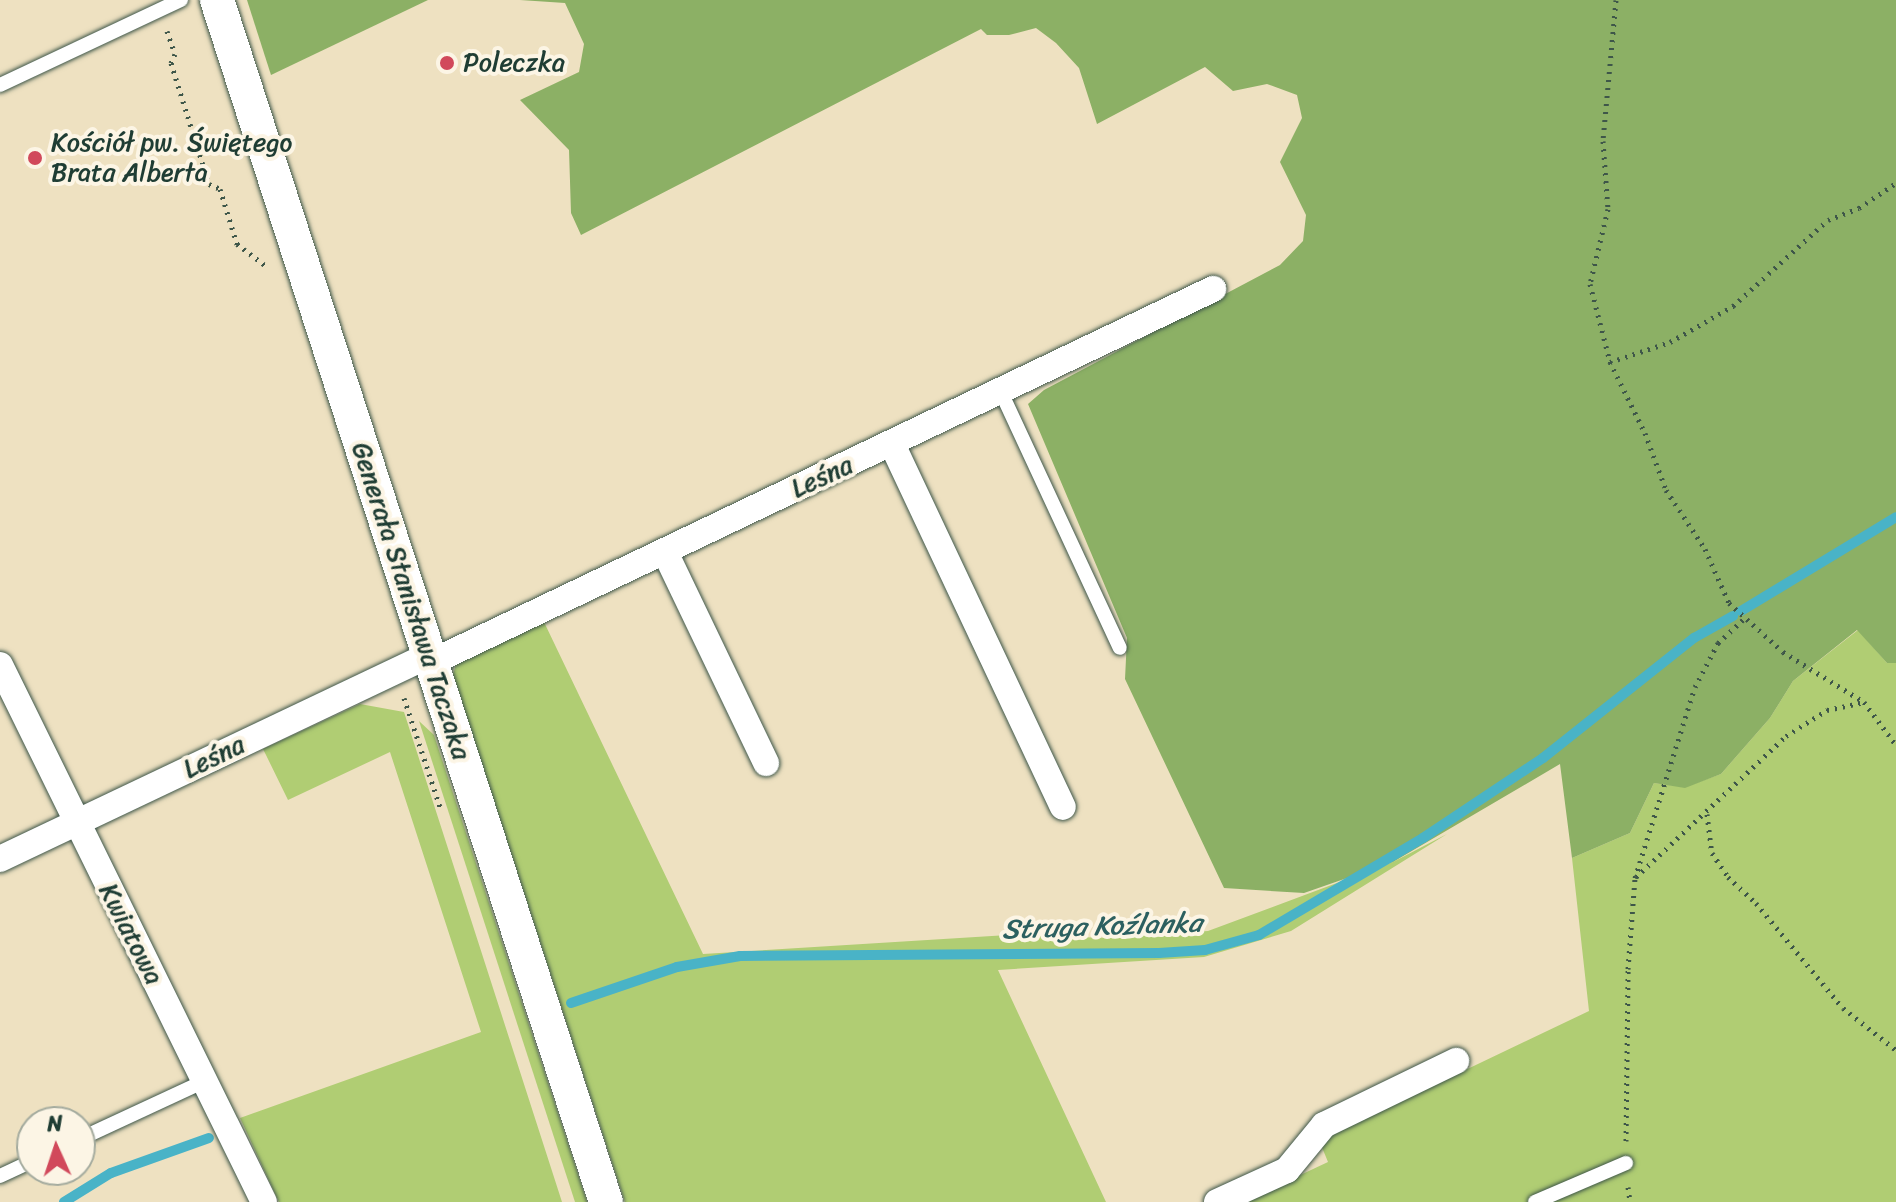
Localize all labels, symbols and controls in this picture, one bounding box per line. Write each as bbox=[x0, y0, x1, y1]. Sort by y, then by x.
place label: Poleczka bbox=[463, 47, 565, 79]
marker: Poleczka bbox=[438, 54, 456, 72]
place label: Kościół pw. Świętego Brata Alberta bbox=[51, 127, 292, 188]
marker: Kościół pw. Świętego Brata Alberta bbox=[26, 149, 44, 167]
street label: Generała Stanisława Taczaka bbox=[345, 439, 477, 763]
street label: Leśna bbox=[786, 449, 858, 505]
street label: Leśna bbox=[178, 729, 250, 785]
street label: Kwiatowa bbox=[92, 878, 170, 990]
water label: Struga Koźlanka bbox=[1000, 906, 1204, 946]
text: N bbox=[46, 1104, 63, 1143]
north arrow bbox=[16, 1106, 96, 1186]

